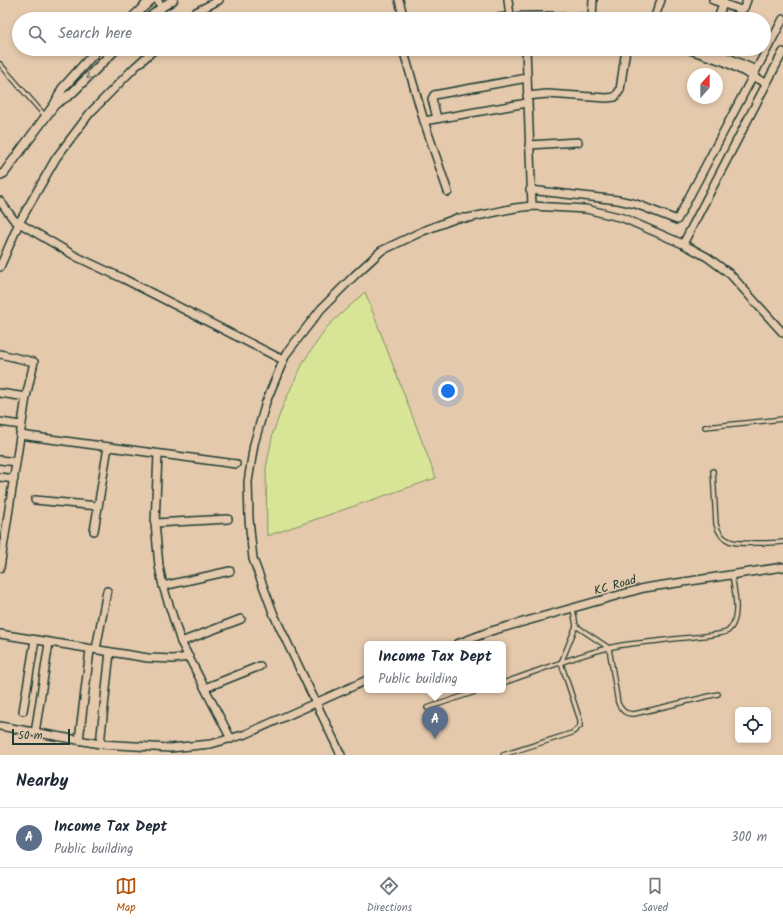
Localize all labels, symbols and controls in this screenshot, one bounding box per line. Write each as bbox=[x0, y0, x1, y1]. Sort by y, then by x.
search box bbox=[12, 12, 771, 56]
text: Search here bbox=[58, 22, 132, 46]
icon: search bbox=[26, 23, 48, 45]
north arrow bbox=[687, 68, 723, 104]
one-way arrow bbox=[86, 72, 93, 80]
your location bbox=[438, 381, 458, 401]
street label: KC Road bbox=[592, 570, 639, 601]
popup bbox=[364, 641, 506, 693]
text: Income Tax Dept bbox=[378, 645, 492, 669]
text: Public building bbox=[378, 669, 458, 690]
pin: A bbox=[422, 706, 448, 739]
map controls bbox=[735, 707, 771, 743]
button: locate bbox=[735, 707, 771, 743]
scale bar bbox=[12, 727, 70, 746]
text: 50 m bbox=[18, 727, 43, 745]
text: Nearby bbox=[16, 768, 68, 795]
text: Income Tax Dept bbox=[54, 815, 167, 839]
text: A bbox=[25, 827, 33, 848]
text: 300 m bbox=[731, 827, 767, 848]
text: Public building bbox=[54, 839, 133, 860]
tab: Map bbox=[115, 875, 137, 917]
tab: Directions bbox=[367, 875, 412, 917]
tab: Saved bbox=[642, 875, 668, 917]

